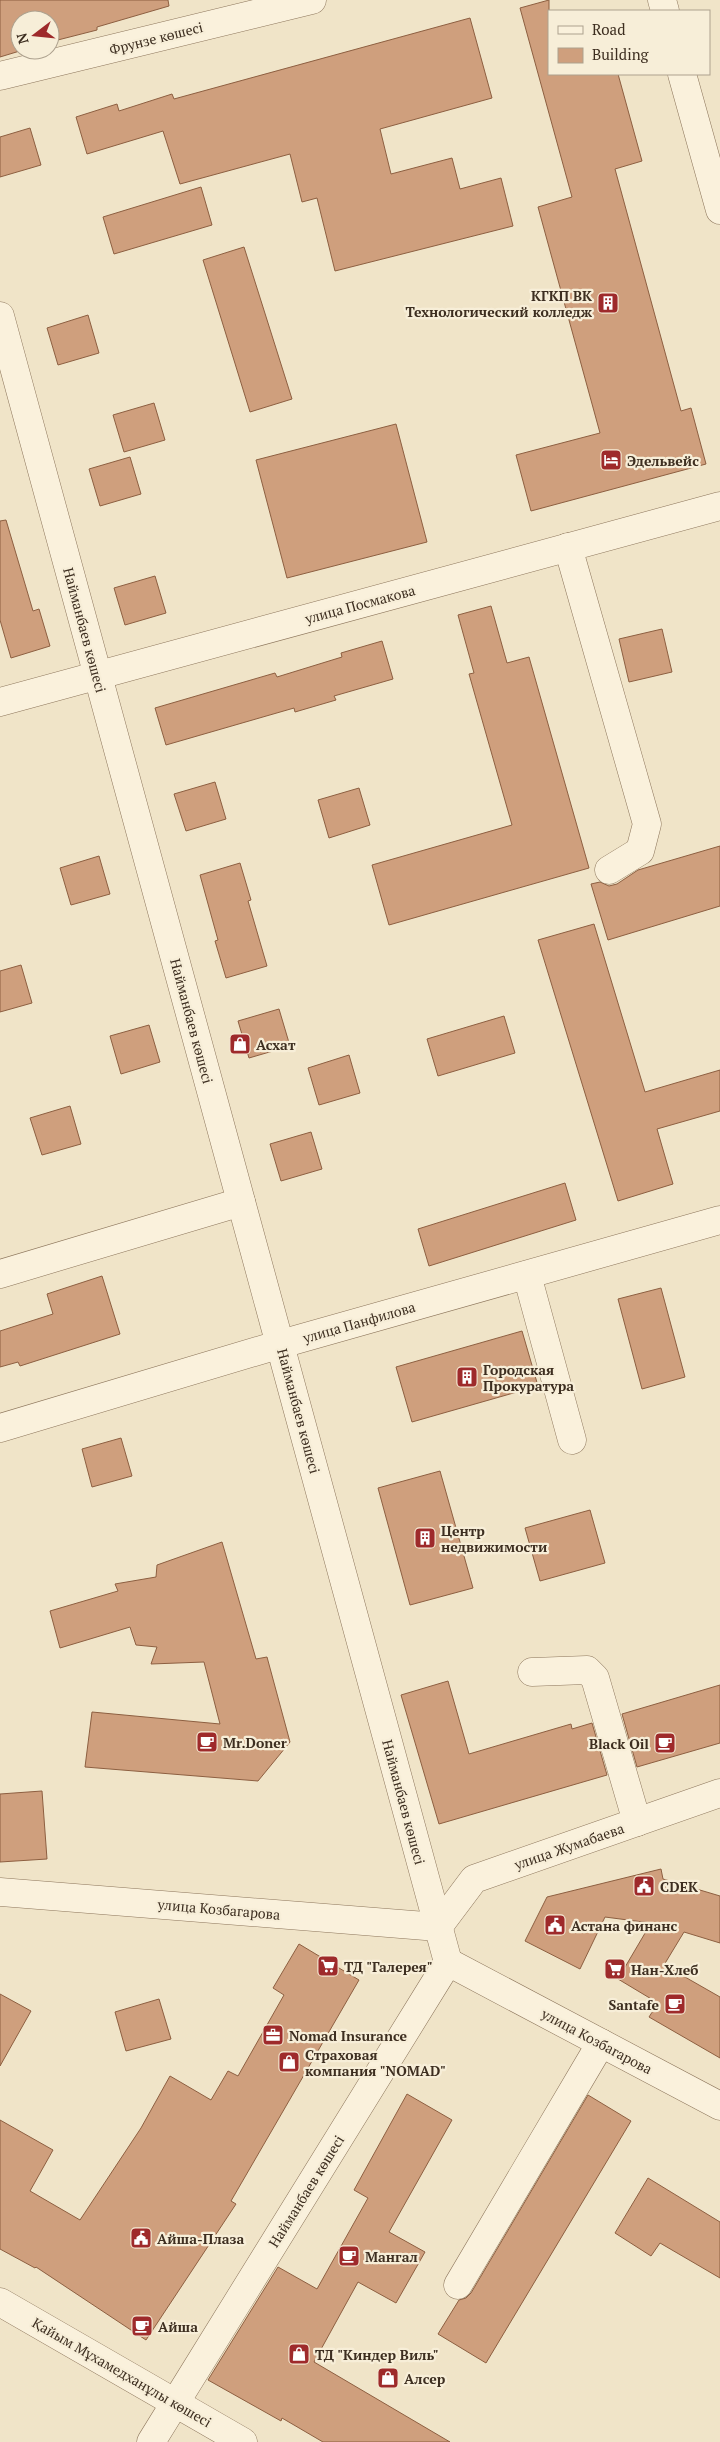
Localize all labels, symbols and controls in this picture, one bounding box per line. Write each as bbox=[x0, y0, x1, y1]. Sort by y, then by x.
north arrow bbox=[10, 10, 60, 60]
legend bbox=[548, 10, 710, 75]
street label: Фрунзе көшесі bbox=[107, 17, 205, 59]
text: Road bbox=[592, 19, 625, 39]
text: N bbox=[11, 31, 33, 46]
text: Building bbox=[592, 44, 650, 64]
place label: КГКП ВК Технологический колледж bbox=[405, 286, 593, 321]
building icon: КГКП ВК Технологический колледж bbox=[596, 291, 620, 315]
hotel icon: Эдельвейс bbox=[599, 448, 623, 472]
place label: Эдельвейс bbox=[627, 451, 699, 470]
street label: Найманбаев көшесі bbox=[59, 565, 111, 695]
street label: улица Посмакова bbox=[302, 580, 417, 628]
street label: Найманбаев көшесі bbox=[166, 956, 218, 1086]
shop icon: Асхат bbox=[228, 1032, 252, 1056]
place label: Асхат bbox=[256, 1035, 296, 1054]
street label: улица Панфилова bbox=[300, 1297, 417, 1347]
street label: Найманбаев көшесі bbox=[273, 1346, 325, 1476]
place label: Городская Прокуратура bbox=[483, 1360, 574, 1395]
building icon: Городская Прокуратура bbox=[455, 1365, 479, 1389]
place label: Центр недвижимости bbox=[441, 1521, 547, 1556]
building icon: Центр недвижимости bbox=[413, 1526, 437, 1550]
cafe icon: Mr.Doner bbox=[195, 1730, 219, 1754]
cafe icon: Black Oil bbox=[653, 1731, 677, 1755]
place label: Mr.Doner bbox=[223, 1733, 287, 1752]
place label: Black Oil bbox=[589, 1734, 649, 1753]
street label: Найманбаев көшесі bbox=[378, 1737, 430, 1867]
street label: улица Жумабаева bbox=[511, 1818, 626, 1874]
public building icon: CDEK bbox=[632, 1874, 656, 1898]
place label: CDEK bbox=[660, 1877, 698, 1896]
street label: улица Козбагарова bbox=[156, 1894, 281, 1924]
public building icon: Астана финанс bbox=[543, 1913, 567, 1937]
place label: Астана финанс bbox=[571, 1916, 678, 1935]
supermarket icon: ТД "Галерея" bbox=[316, 1954, 340, 1978]
place label: ТД "Галерея" bbox=[344, 1957, 432, 1976]
supermarket icon: Нан-Хлеб bbox=[603, 1957, 627, 1981]
place label: Нан-Хлеб bbox=[631, 1960, 698, 1979]
cafe icon: Santafe bbox=[663, 1992, 687, 2016]
place label: Santafe bbox=[608, 1995, 659, 2014]
street label: улица Козбагарова bbox=[537, 2003, 656, 2078]
office icon: Nomad Insurance bbox=[261, 2023, 285, 2047]
place label: Nomad Insurance bbox=[289, 2026, 408, 2045]
place label: Страховая компания "NOMAD" bbox=[305, 2045, 446, 2080]
shop icon: Страховая компания "NOMAD" bbox=[277, 2050, 301, 2074]
street label: Найманбаев көшесі bbox=[264, 2131, 348, 2251]
public building icon: Айша-Плаза bbox=[129, 2226, 153, 2250]
place label: Айша-Плаза bbox=[157, 2229, 244, 2248]
cafe icon: Мангал bbox=[337, 2244, 361, 2268]
place label: Мангал bbox=[365, 2247, 418, 2266]
street label: Қайым Мұхамедханұлы көшесі bbox=[29, 2313, 215, 2431]
cafe icon: Айша bbox=[130, 2314, 154, 2338]
place label: Айша bbox=[158, 2317, 198, 2336]
shop icon: ТД "Киндер Виль" bbox=[287, 2342, 311, 2366]
place label: ТД "Киндер Виль" bbox=[315, 2345, 439, 2364]
shop icon: Алсер bbox=[376, 2366, 400, 2390]
place label: Алсер bbox=[404, 2369, 446, 2388]

